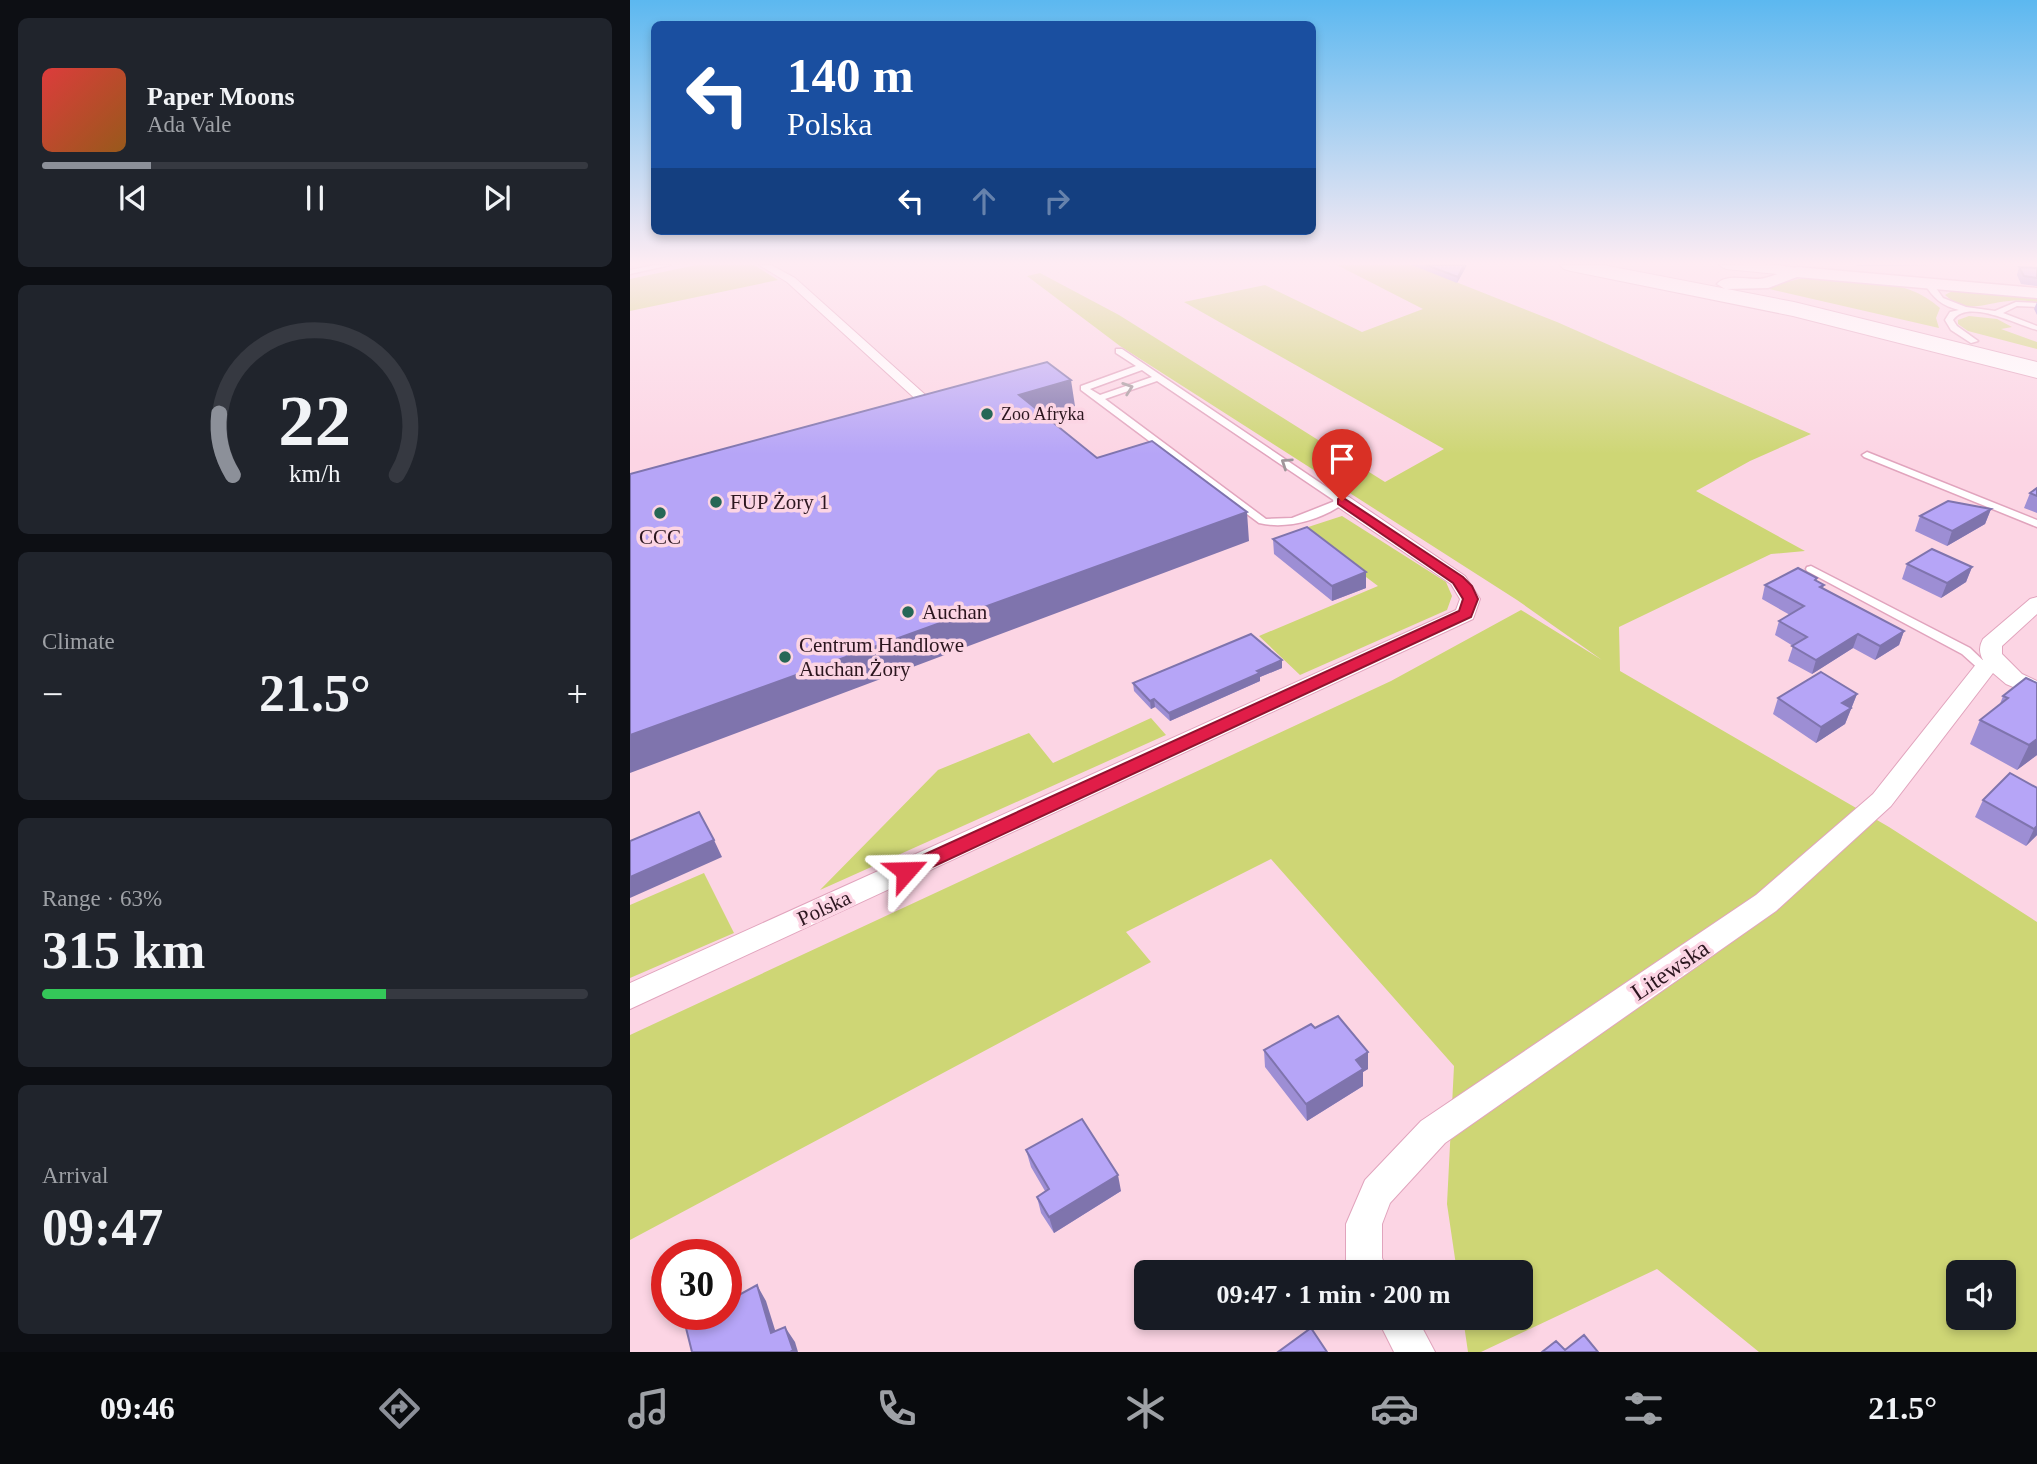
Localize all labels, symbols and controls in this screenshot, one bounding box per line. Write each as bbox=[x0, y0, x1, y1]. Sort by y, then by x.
text: 140 m bbox=[787, 48, 914, 103]
icon: left bbox=[672, 49, 763, 140]
text: Paper Moons bbox=[147, 82, 295, 111]
text: Polska bbox=[787, 106, 872, 142]
text: Ada Vale bbox=[147, 112, 232, 137]
icon: previous bbox=[114, 179, 152, 217]
icon: pause bbox=[296, 179, 334, 217]
icon: next bbox=[478, 179, 516, 217]
icon: left bbox=[892, 182, 930, 220]
icon: ahead bbox=[965, 182, 1003, 220]
icon: right bbox=[1038, 182, 1076, 220]
text: 22 bbox=[279, 381, 351, 462]
one-way arrow bbox=[1122, 382, 1134, 396]
place label: Zoo Afryka bbox=[1001, 404, 1084, 424]
marker: Zoo Afryka bbox=[979, 406, 995, 422]
pin bbox=[1312, 429, 1372, 501]
icon: arrive bbox=[1323, 440, 1361, 478]
one-way arrow bbox=[1281, 459, 1294, 471]
text: km/h bbox=[289, 460, 341, 487]
place label: FUP Żory 1 bbox=[730, 490, 830, 514]
marker: FUP Żory 1 bbox=[708, 494, 724, 510]
marker: CCC bbox=[652, 505, 668, 521]
place label: CCC bbox=[639, 525, 681, 549]
place label: Auchan bbox=[922, 600, 988, 624]
marker: Auchan bbox=[900, 604, 916, 620]
text: Climate bbox=[42, 629, 115, 654]
place label: Centrum Handlowe Auchan Żory bbox=[799, 633, 964, 681]
marker: Centrum Handlowe Auchan Żory bbox=[777, 649, 793, 665]
text: 21.5° bbox=[259, 665, 371, 722]
text: − bbox=[42, 673, 63, 715]
text: + bbox=[567, 673, 588, 715]
position arrow bbox=[869, 834, 943, 908]
street label: Polska bbox=[794, 885, 855, 931]
text: Range · 63% bbox=[42, 886, 162, 911]
text: 315 km bbox=[42, 922, 205, 979]
street label: Litewska bbox=[1626, 934, 1714, 1005]
text: Arrival bbox=[42, 1163, 108, 1188]
text: 09:47 bbox=[42, 1199, 163, 1256]
speed limit sign: 30 bbox=[651, 1239, 742, 1330]
map controls bbox=[1946, 1260, 2016, 1330]
button: sound bbox=[1946, 1260, 2016, 1330]
text: 09:47 · 1 min · 200 m bbox=[1217, 1280, 1451, 1309]
icon: directions bbox=[375, 1384, 424, 1433]
icon: music bbox=[624, 1384, 673, 1433]
icon: phone bbox=[872, 1384, 921, 1433]
icon: climate bbox=[1121, 1384, 1170, 1433]
icon: car bbox=[1370, 1384, 1419, 1433]
icon: filters bbox=[1619, 1384, 1668, 1433]
text: 09:46 bbox=[100, 1390, 175, 1426]
text: 21.5° bbox=[1868, 1390, 1937, 1426]

